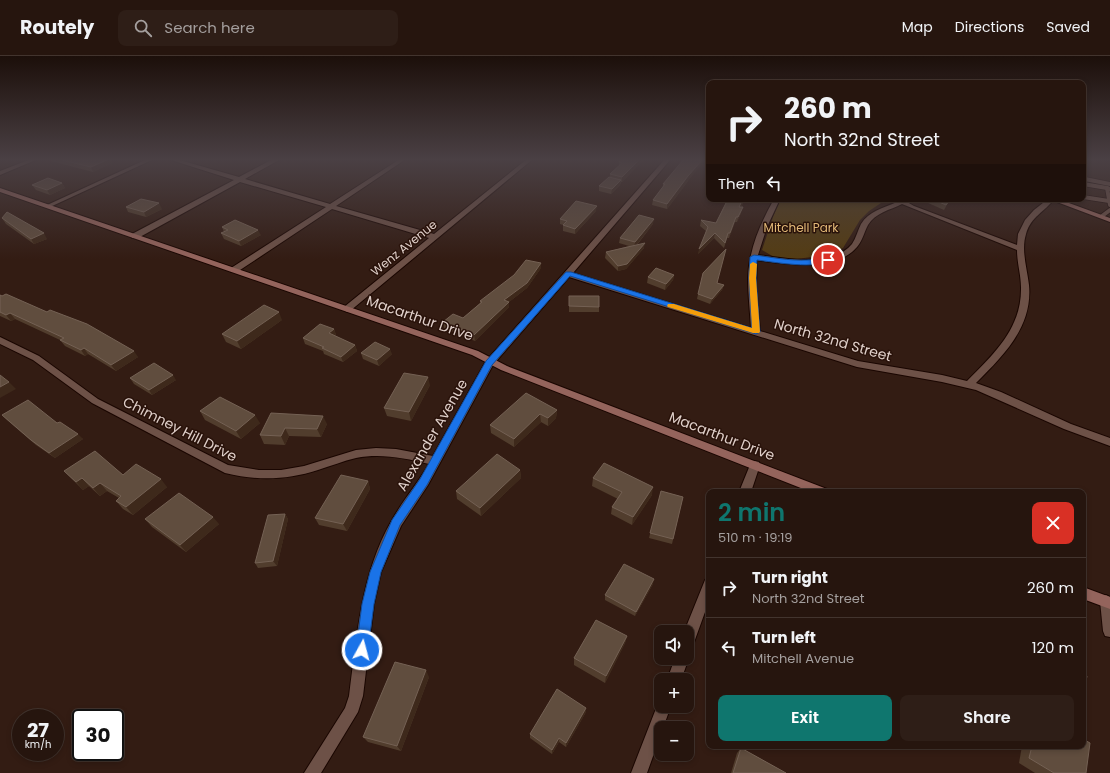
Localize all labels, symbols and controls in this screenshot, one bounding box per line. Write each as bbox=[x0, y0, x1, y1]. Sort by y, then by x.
search box bbox=[118, 10, 398, 46]
text: Routely bbox=[20, 14, 94, 41]
icon: search bbox=[132, 17, 154, 39]
text: Search here bbox=[164, 17, 255, 38]
text: Map bbox=[902, 17, 933, 37]
text: Directions bbox=[955, 17, 1024, 37]
text: Saved bbox=[1046, 17, 1090, 37]
text: 260 m bbox=[784, 89, 872, 128]
icon: right bbox=[718, 96, 770, 148]
text: North 32nd Street bbox=[784, 127, 940, 152]
icon: left bbox=[763, 172, 785, 194]
text: Then bbox=[718, 173, 755, 194]
street label: Wenz Avenue bbox=[367, 216, 440, 280]
park label: Mitchell Park bbox=[764, 219, 839, 236]
pin bbox=[811, 243, 845, 277]
icon: arrive bbox=[817, 249, 839, 271]
street label: Macarthur Drive bbox=[364, 290, 476, 346]
street label: North 32nd Street bbox=[772, 314, 894, 366]
street label: Alexander Avenue bbox=[392, 375, 472, 495]
street label: Chimney Hill Drive bbox=[119, 392, 241, 467]
street label: Macarthur Drive bbox=[666, 407, 778, 465]
text: 2 min bbox=[718, 496, 785, 529]
button: close bbox=[1032, 502, 1074, 544]
text: 510 m · 19:19 bbox=[718, 528, 793, 547]
text: Turn right bbox=[752, 567, 828, 588]
icon: right bbox=[718, 577, 740, 599]
text: 260 m bbox=[1027, 577, 1074, 598]
text: North 32nd Street bbox=[752, 589, 865, 608]
map controls bbox=[654, 625, 694, 761]
button: sound bbox=[654, 625, 694, 665]
text: Turn left bbox=[752, 627, 816, 648]
position arrow bbox=[341, 629, 383, 671]
icon: left bbox=[718, 637, 740, 659]
text: 120 m bbox=[1032, 637, 1074, 658]
text: Mitchell Avenue bbox=[752, 649, 854, 668]
button: + bbox=[654, 673, 694, 713]
button: Exit bbox=[718, 695, 892, 741]
button: Share bbox=[900, 695, 1074, 741]
speed limit sign: 30 bbox=[72, 709, 124, 761]
text: 27 bbox=[27, 716, 49, 744]
button: − bbox=[654, 721, 694, 761]
text: km/h bbox=[25, 737, 51, 752]

